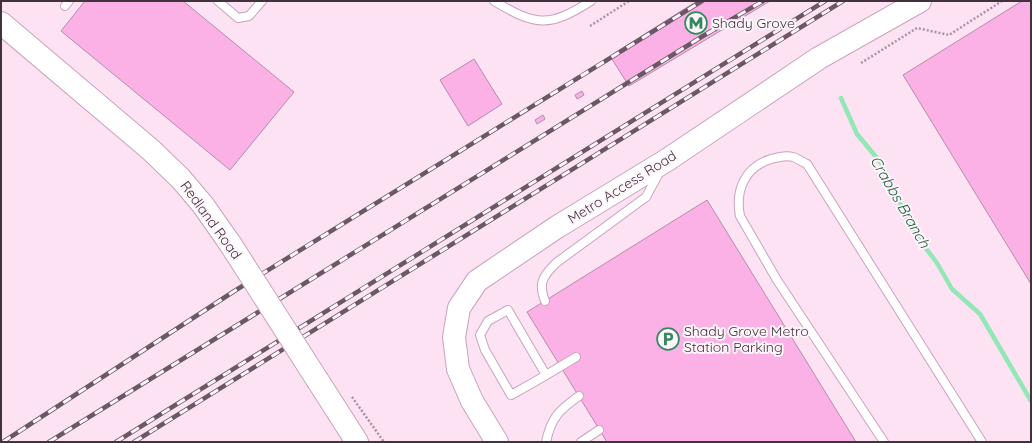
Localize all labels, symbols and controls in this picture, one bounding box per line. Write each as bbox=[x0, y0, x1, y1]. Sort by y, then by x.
metro station icon: Shady Grove bbox=[683, 10, 709, 36]
place label: Shady Grove bbox=[712, 14, 795, 32]
street label: Metro Access Road bbox=[564, 146, 680, 228]
water label: Crabbs Branch bbox=[866, 152, 935, 252]
street label: Redland Road bbox=[177, 177, 245, 263]
place label: Shady Grove Metro Station Parking bbox=[684, 322, 809, 356]
parking icon: Shady Grove Metro Station Parking bbox=[655, 326, 681, 352]

